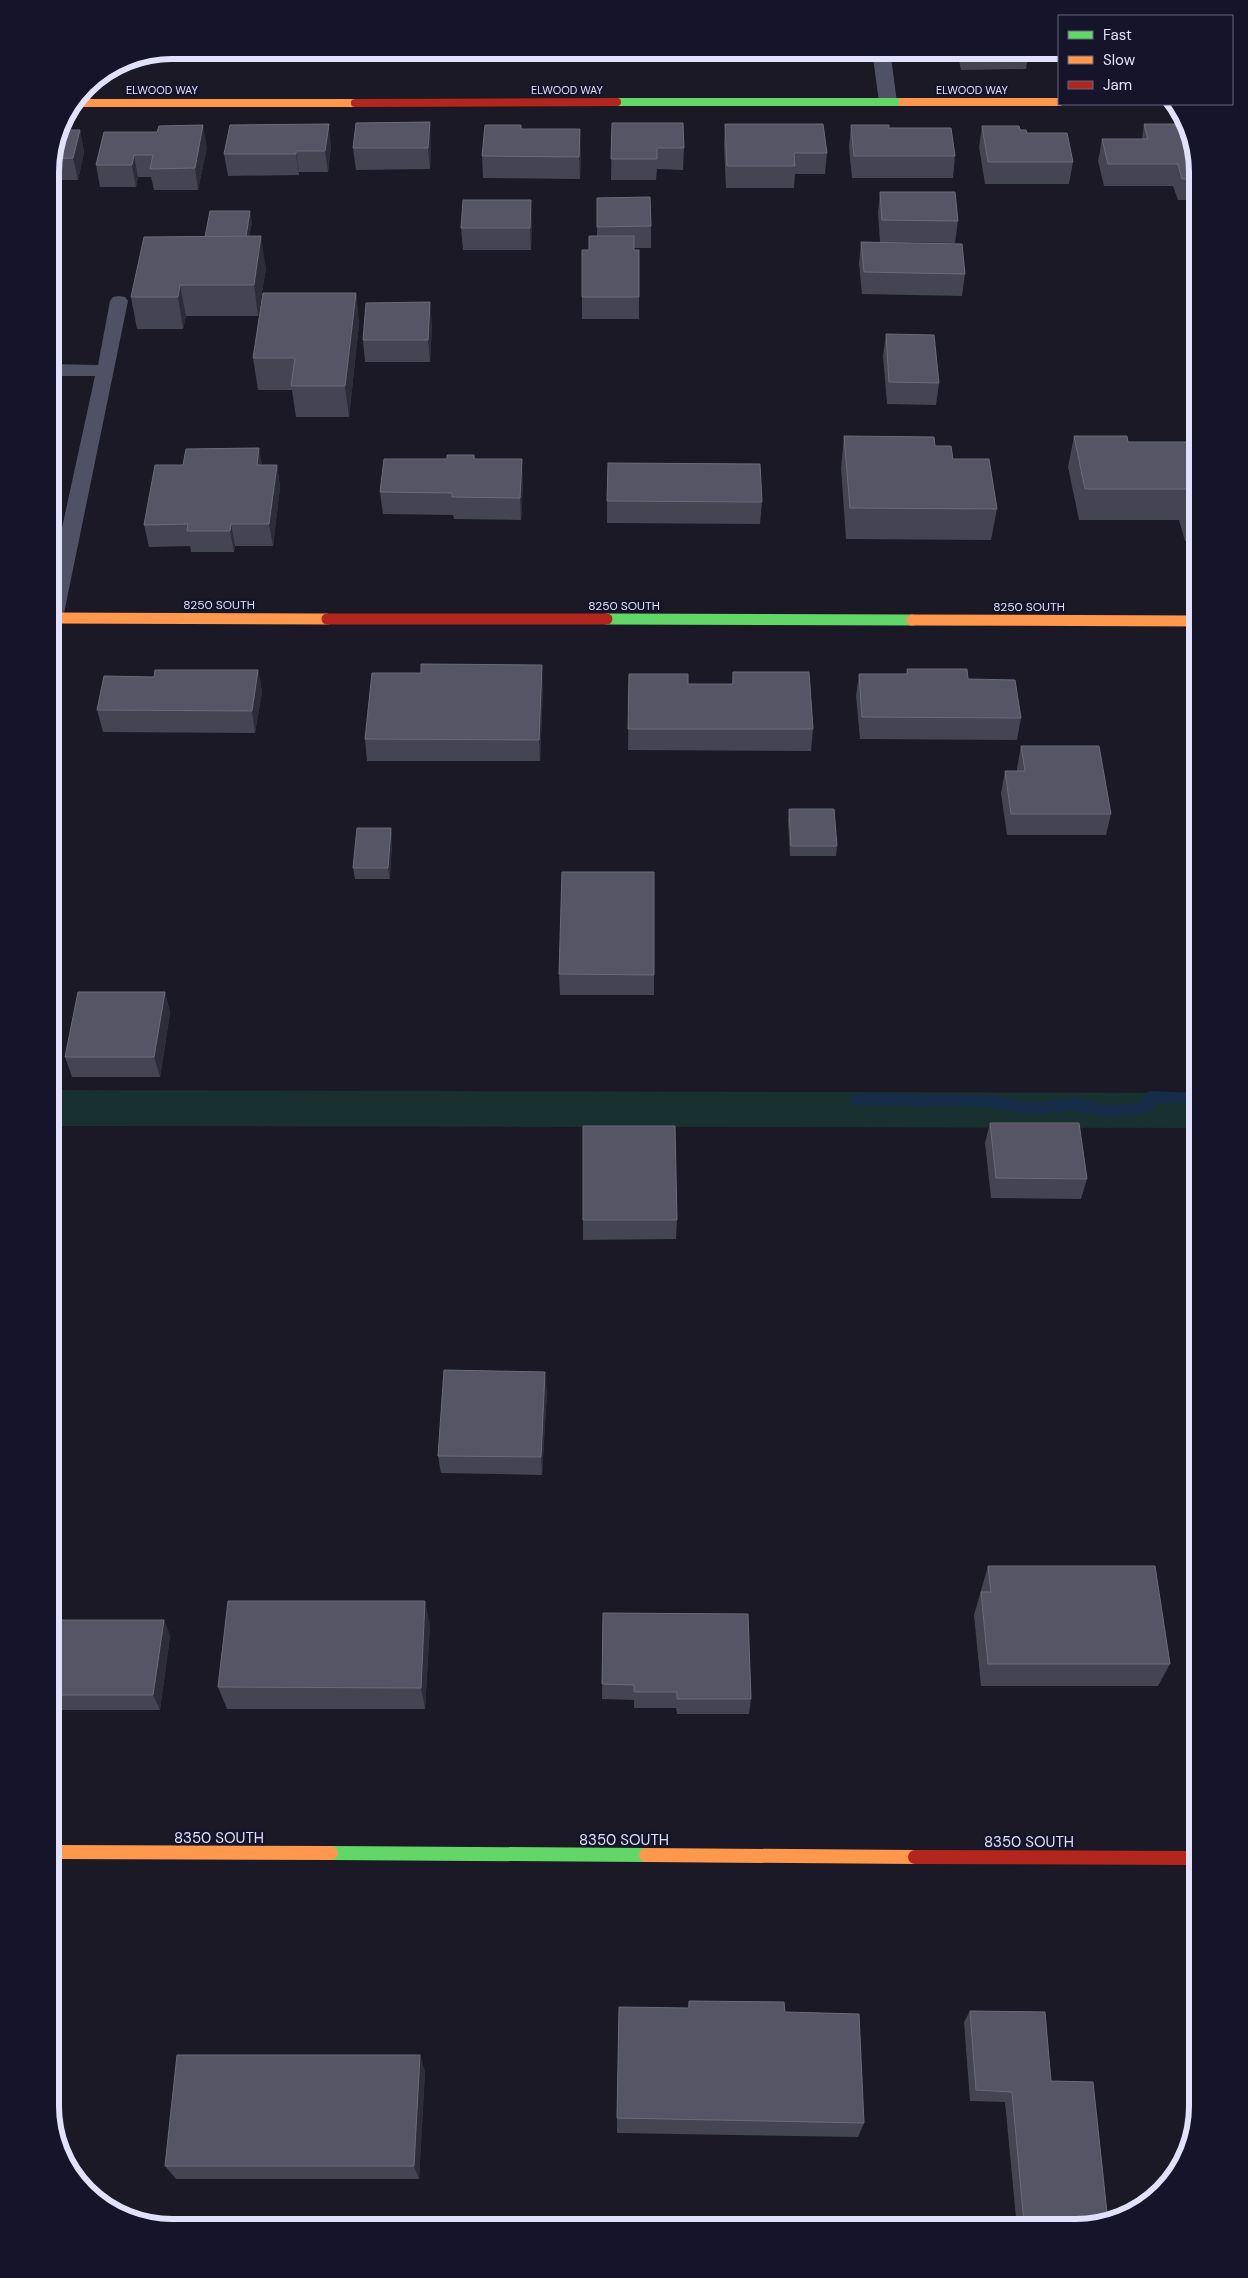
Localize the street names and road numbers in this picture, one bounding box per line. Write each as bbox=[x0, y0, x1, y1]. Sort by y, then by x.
street label: ELWOOD WAY bbox=[126, 83, 199, 97]
street label: ELWOOD WAY bbox=[531, 83, 604, 97]
street label: ELWOOD WAY bbox=[936, 83, 1009, 97]
street label: 8250 SOUTH bbox=[183, 597, 255, 613]
street label: 8250 SOUTH bbox=[588, 598, 660, 614]
street label: 8250 SOUTH bbox=[993, 599, 1065, 615]
street label: 8350 SOUTH bbox=[174, 1828, 264, 1848]
street label: 8350 SOUTH bbox=[579, 1830, 669, 1850]
street label: 8350 SOUTH bbox=[984, 1832, 1074, 1852]

